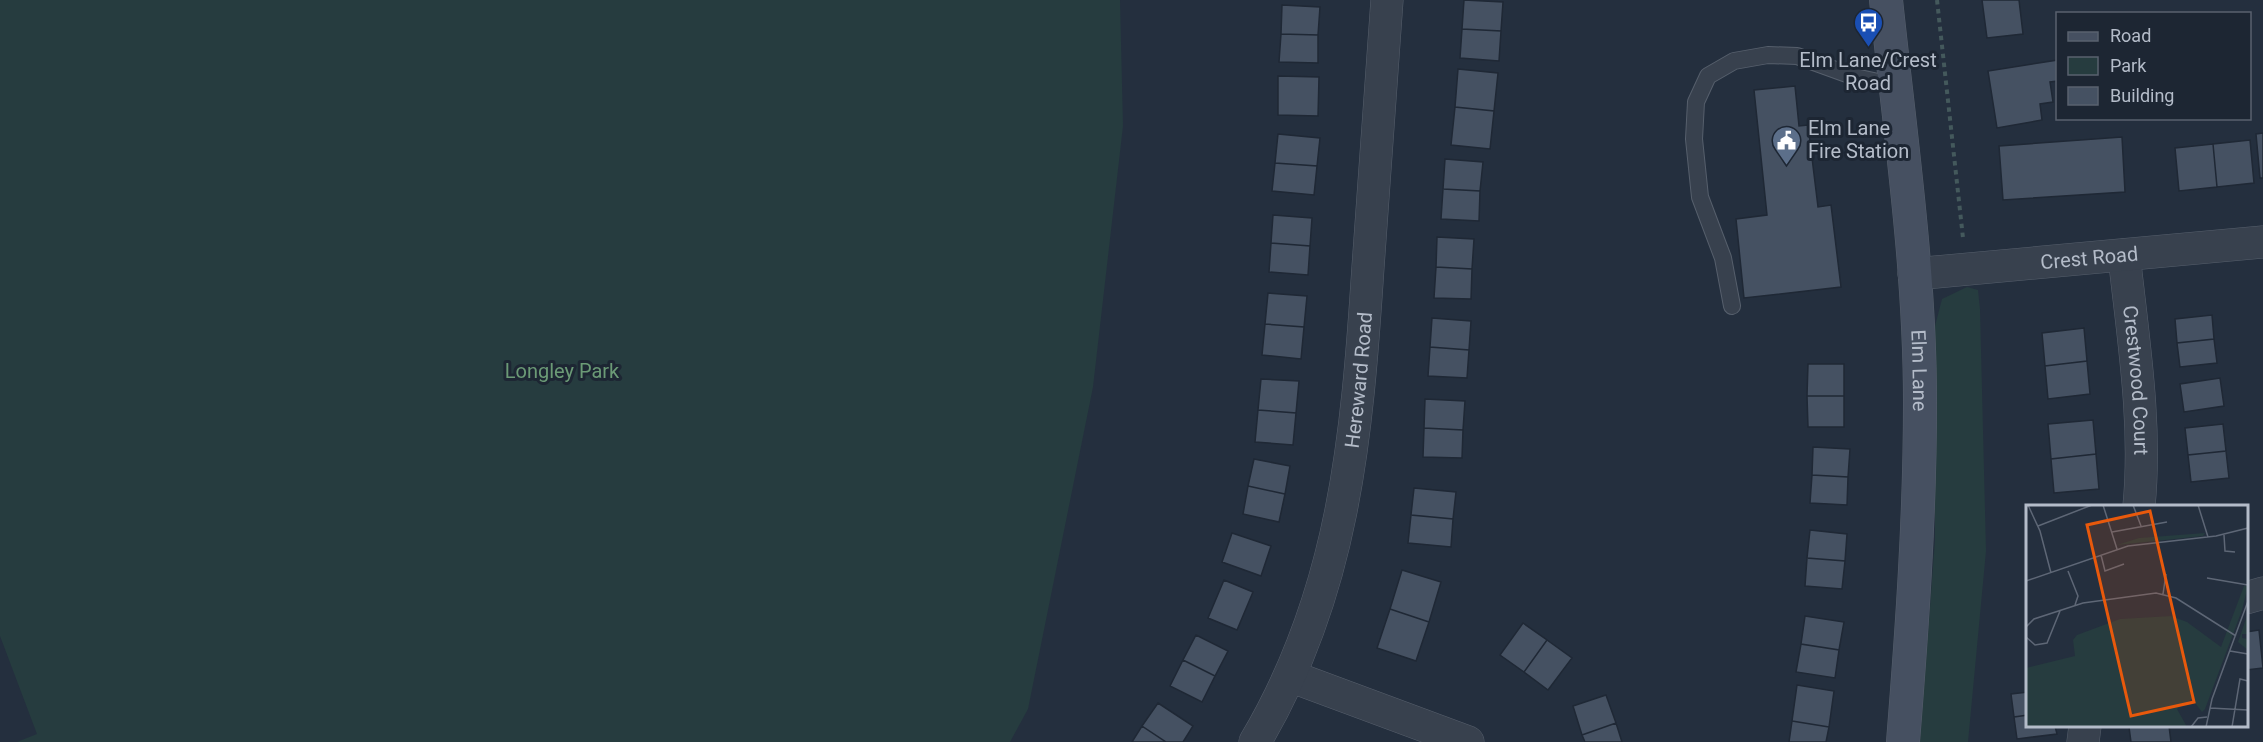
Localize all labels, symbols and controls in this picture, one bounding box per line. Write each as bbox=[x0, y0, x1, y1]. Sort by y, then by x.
bus stop icon: Elm Lane/Crest Road bbox=[1852, 6, 1884, 48]
legend bbox=[2056, 12, 2251, 120]
text: Road bbox=[2110, 25, 2151, 46]
place label: Elm Lane/Crest Road bbox=[1799, 48, 1937, 95]
text: Park bbox=[2110, 55, 2147, 76]
text: Building bbox=[2110, 85, 2174, 106]
place label: Elm Lane Fire Station bbox=[1808, 116, 1909, 163]
public building icon: Elm Lane Fire Station bbox=[1771, 124, 1803, 166]
street label: Crest Road bbox=[2039, 242, 2139, 274]
street label: Crestwood Court bbox=[2118, 304, 2153, 455]
street label: Hereward Road bbox=[1340, 311, 1377, 450]
street label: Elm Lane bbox=[1906, 329, 1932, 411]
park label: Longley Park bbox=[505, 359, 620, 383]
inset map bbox=[2026, 505, 2248, 727]

